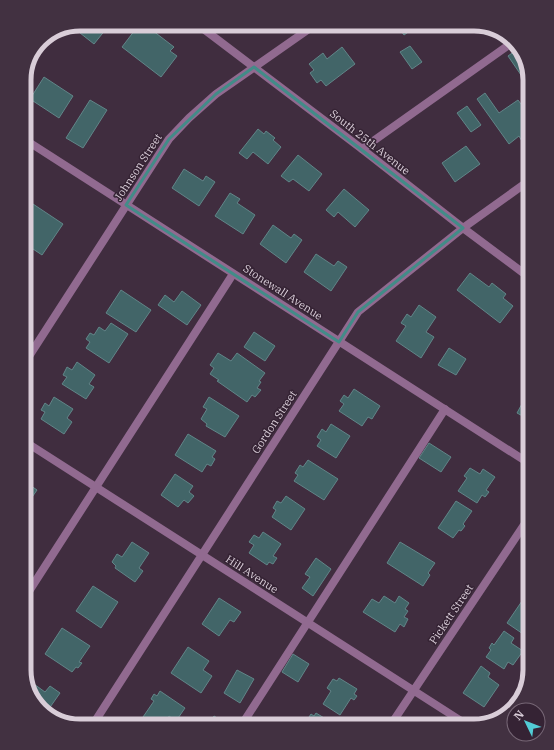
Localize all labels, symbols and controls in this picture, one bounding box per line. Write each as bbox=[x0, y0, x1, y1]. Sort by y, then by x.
street label: South 25th Avenue bbox=[327, 106, 413, 178]
street label: Johnson Street bbox=[111, 131, 165, 203]
street label: Stonewall Avenue bbox=[241, 261, 325, 323]
street label: Gordon Street bbox=[248, 388, 300, 456]
street label: Hill Avenue bbox=[223, 552, 281, 596]
street label: Pickett Street bbox=[426, 581, 476, 647]
north arrow bbox=[506, 702, 546, 742]
text: N bbox=[511, 707, 527, 723]

